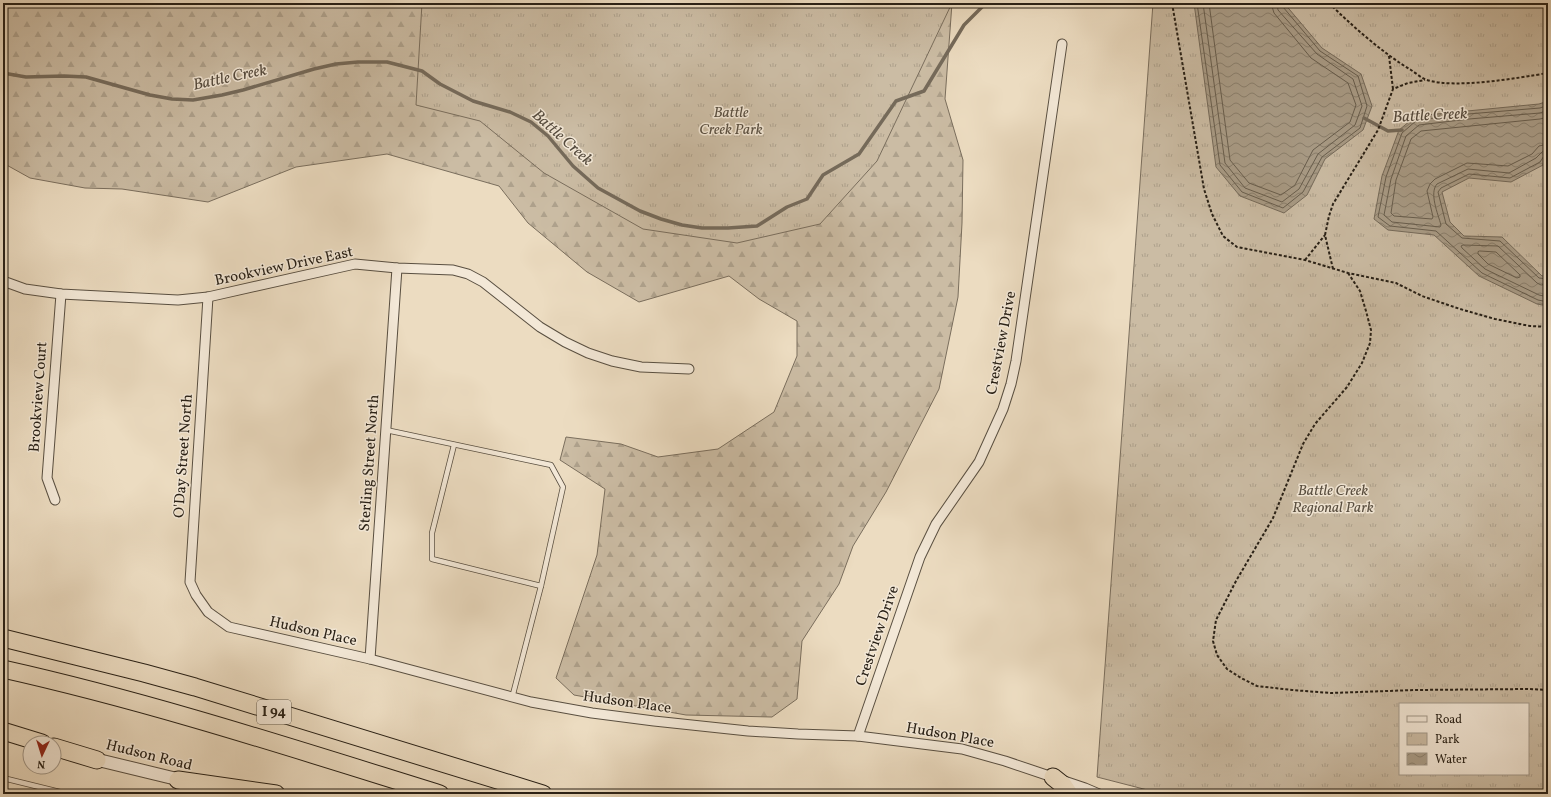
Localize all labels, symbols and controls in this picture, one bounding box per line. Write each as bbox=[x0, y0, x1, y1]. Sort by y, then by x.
water label: Battle Creek bbox=[191, 59, 270, 97]
park label: Battle Creek Park bbox=[699, 103, 763, 141]
water label: Battle Creek bbox=[1392, 103, 1469, 129]
water label: Battle Creek bbox=[527, 105, 598, 172]
street label: Brookview Drive East bbox=[213, 242, 355, 292]
street label: Crestview Drive bbox=[982, 289, 1022, 397]
street label: Brookview Court bbox=[25, 341, 53, 453]
street label: O'Day Street North bbox=[169, 393, 199, 519]
street label: Sterling Street North bbox=[355, 394, 385, 532]
park label: Battle Creek Regional Park bbox=[1292, 481, 1374, 519]
street label: Crestview Drive bbox=[851, 583, 905, 689]
street label: Hudson Place bbox=[267, 612, 359, 652]
street label: Hudson Place bbox=[581, 686, 673, 720]
road number: I 94 bbox=[257, 700, 291, 724]
legend bbox=[1399, 703, 1529, 775]
text: Road bbox=[1435, 712, 1462, 728]
street label: Hudson Place bbox=[904, 718, 996, 754]
text: Park bbox=[1435, 732, 1460, 748]
north arrow bbox=[22, 735, 62, 775]
street label: Hudson Road bbox=[104, 735, 194, 777]
text: Water bbox=[1435, 752, 1467, 768]
text: N bbox=[37, 756, 46, 771]

